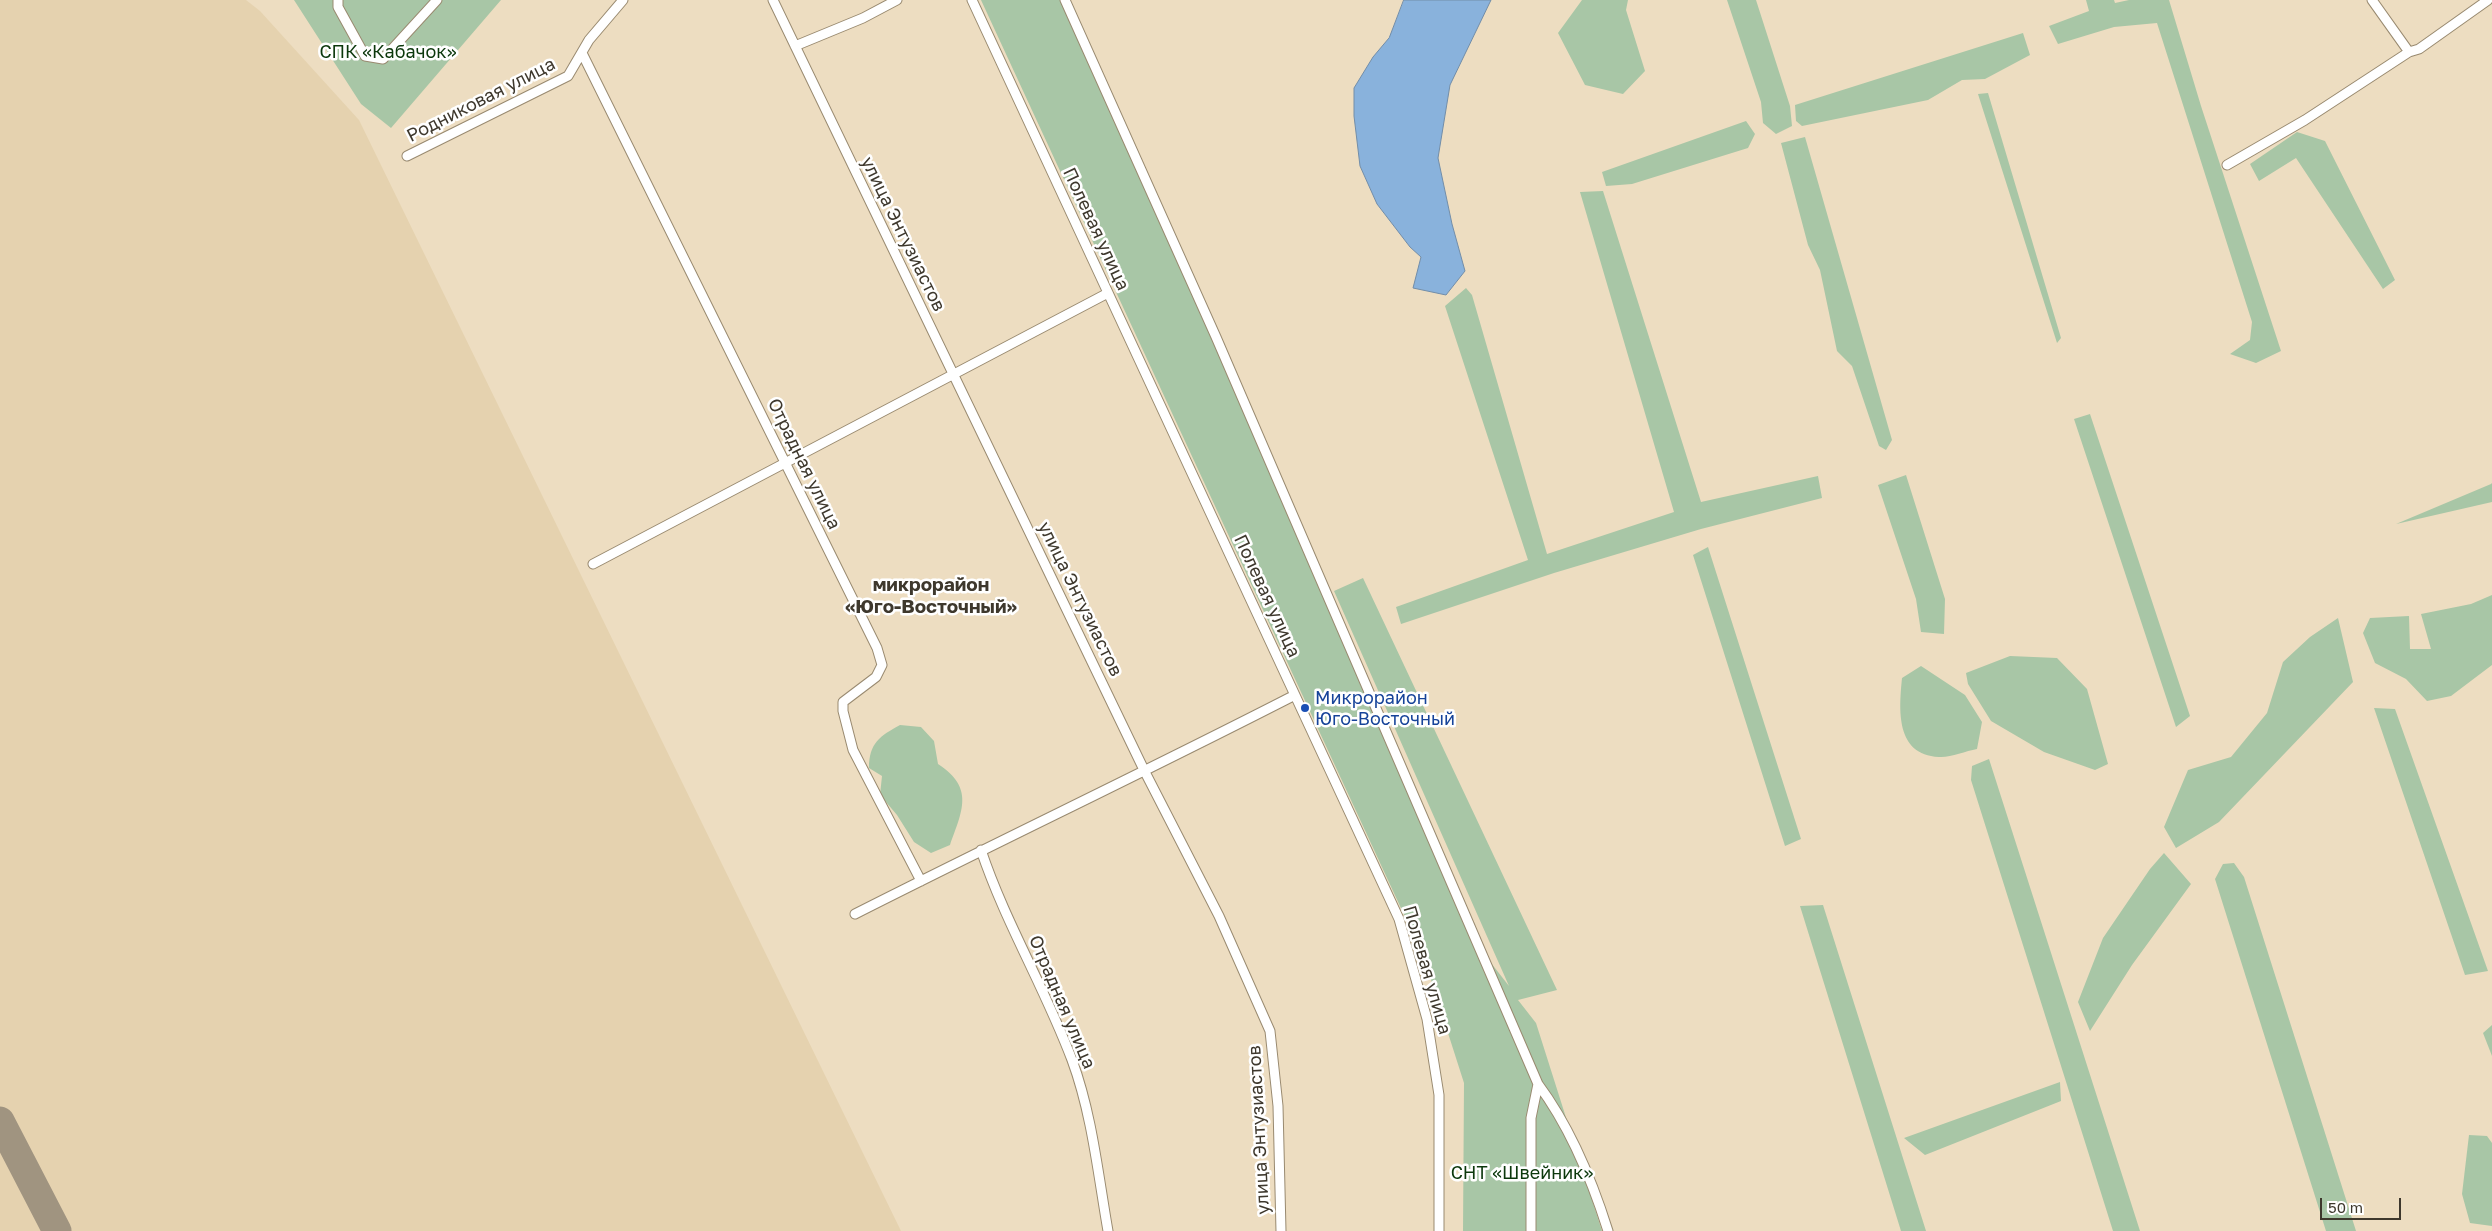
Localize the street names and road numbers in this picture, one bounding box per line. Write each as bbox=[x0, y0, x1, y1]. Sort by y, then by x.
street label: Родниковая улица bbox=[403, 53, 559, 147]
street label: улица Энтузиастов bbox=[856, 153, 950, 315]
street label: Полевая улица bbox=[1058, 164, 1134, 294]
street label: Отрадная улица bbox=[763, 395, 845, 533]
street label: улица Энтузиастов bbox=[1033, 518, 1127, 680]
street label: Полевая улица bbox=[1229, 531, 1305, 661]
street label: Полевая улица bbox=[1398, 903, 1456, 1037]
street label: Отрадная улица bbox=[1024, 932, 1100, 1072]
street label: улица Энтузиастов bbox=[1244, 1045, 1274, 1215]

